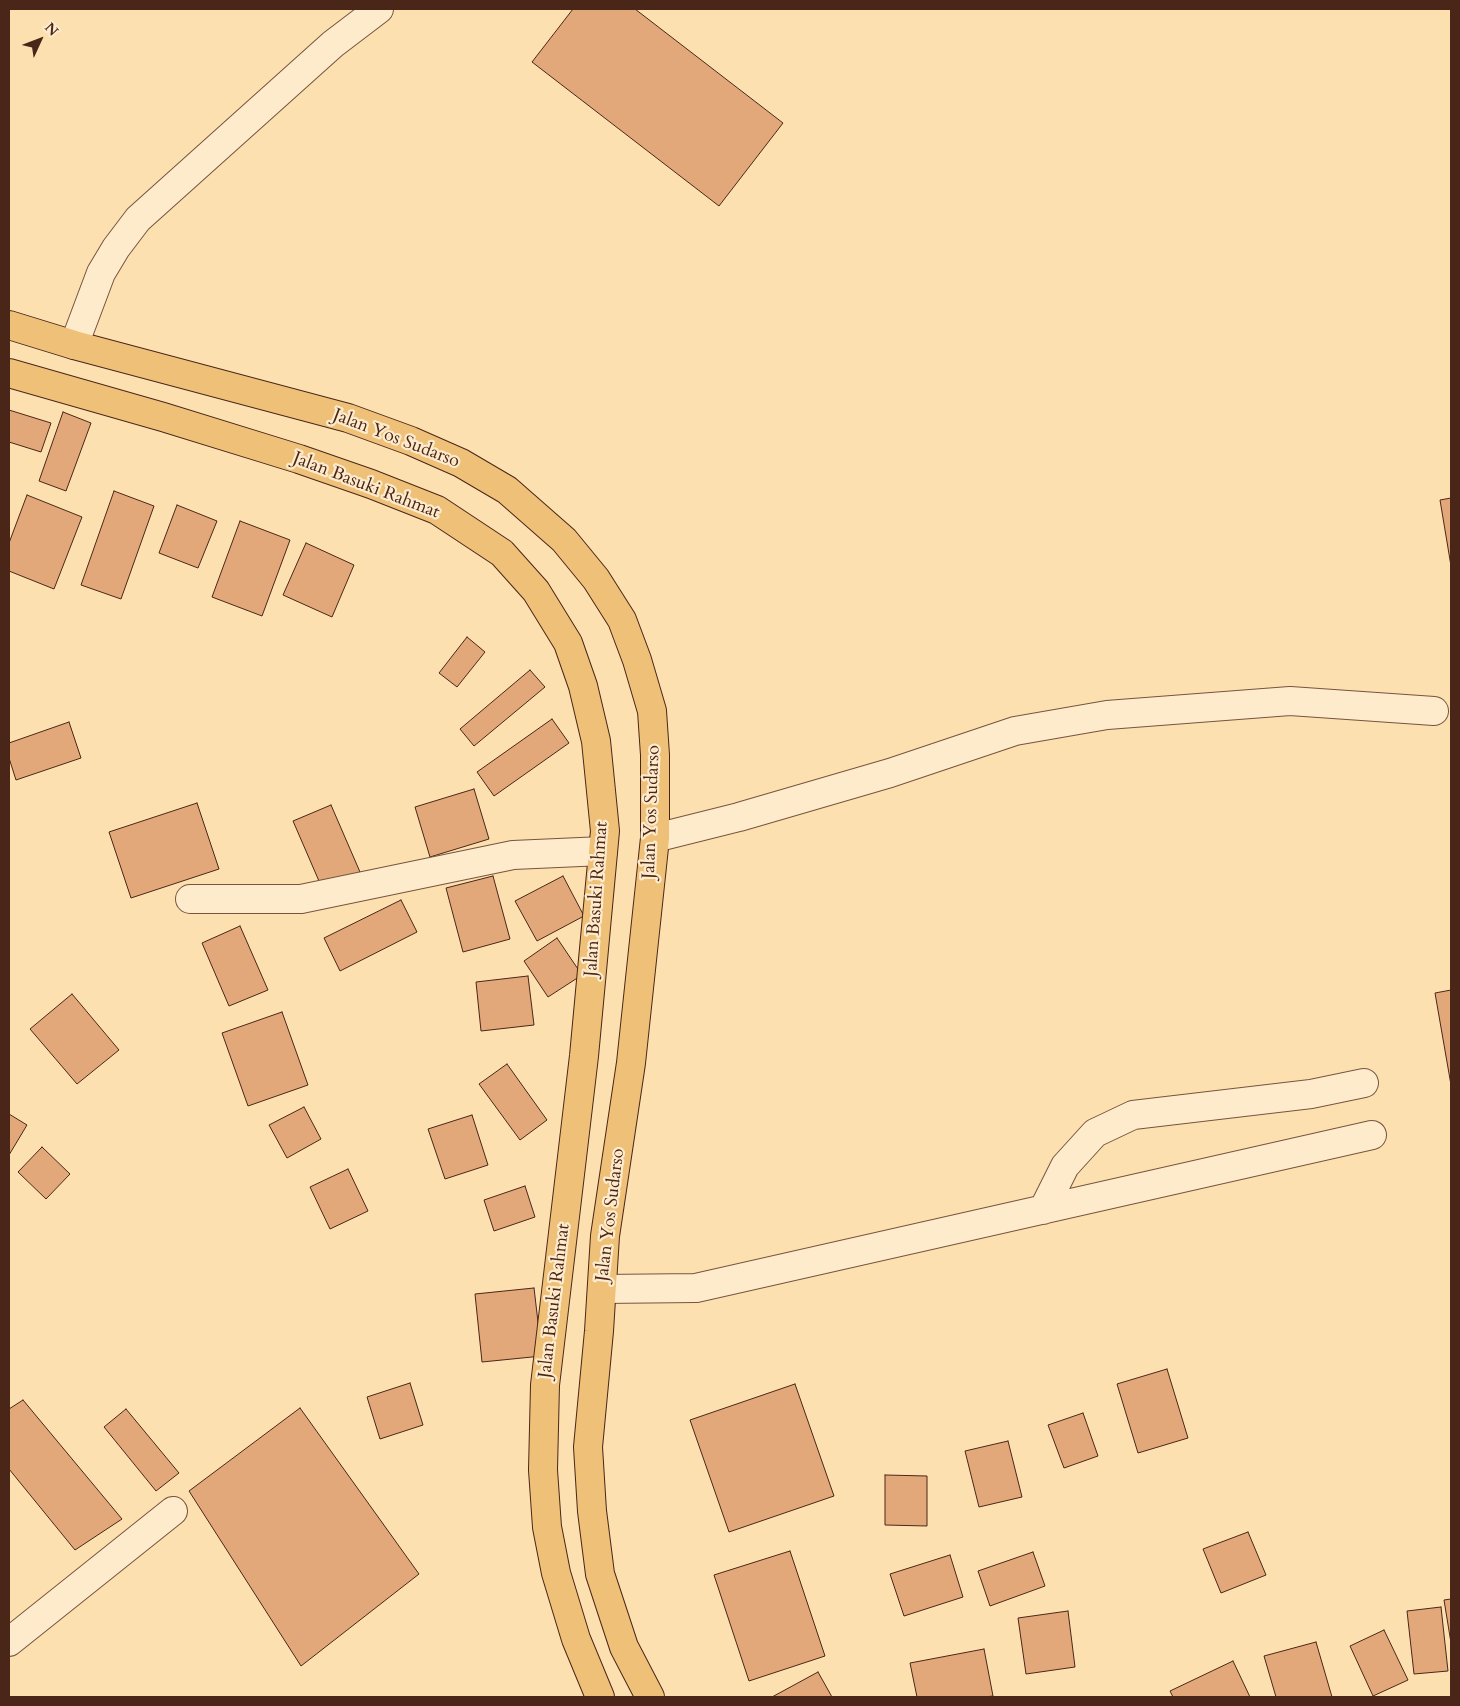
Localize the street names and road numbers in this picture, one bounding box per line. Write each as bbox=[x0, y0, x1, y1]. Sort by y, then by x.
street label: Jalan Yos Sudarso bbox=[330, 405, 462, 473]
street label: Jalan Basuki Rahmat bbox=[290, 448, 442, 524]
street label: Jalan Yos Sudarso bbox=[639, 745, 665, 879]
street label: Jalan Basuki Rahmat bbox=[581, 821, 613, 977]
street label: Jalan Yos Sudarso bbox=[592, 1147, 630, 1283]
street label: Jalan Basuki Rahmat bbox=[535, 1222, 575, 1380]

